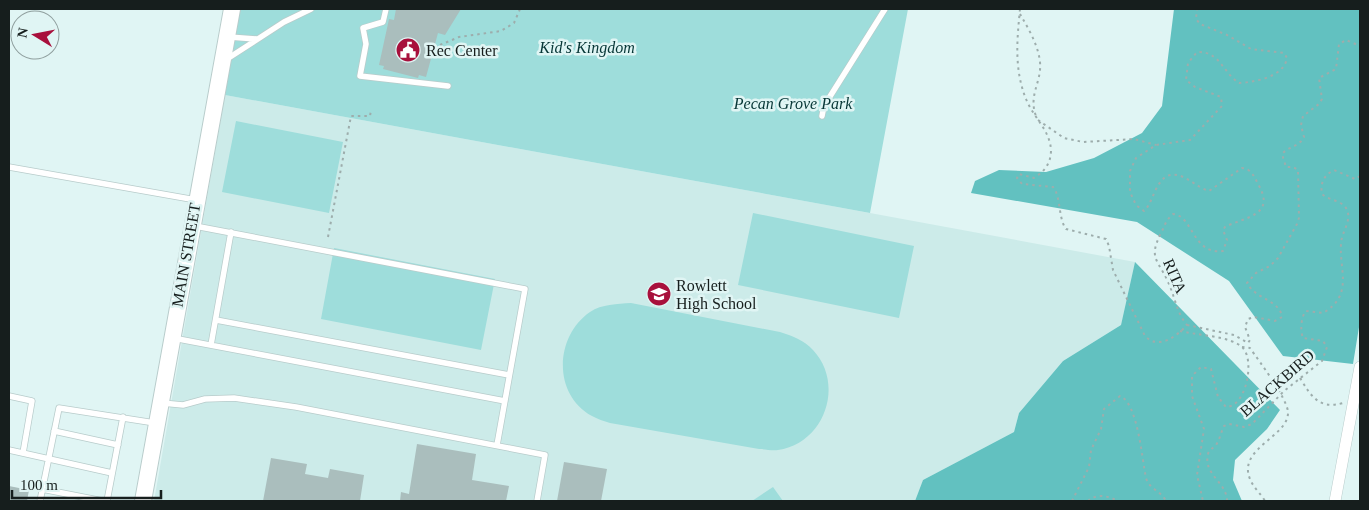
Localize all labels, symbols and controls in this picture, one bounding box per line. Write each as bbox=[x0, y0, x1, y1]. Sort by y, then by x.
north arrow bbox=[10, 10, 60, 60]
text: N bbox=[14, 27, 31, 39]
public building icon: Rec Center bbox=[395, 37, 421, 63]
park label: Kid's Kingdom bbox=[538, 39, 635, 57]
place label: Rec Center bbox=[426, 42, 498, 59]
park label: Pecan Grove Park bbox=[733, 95, 853, 112]
street label: MAIN STREET bbox=[168, 201, 204, 308]
street label: RITA bbox=[1160, 256, 1190, 296]
place label: Rowlett High School bbox=[676, 277, 757, 313]
school or university icon: Rowlett High School bbox=[646, 281, 672, 307]
street label: BLACKBIRD bbox=[1237, 346, 1317, 420]
scale bar bbox=[12, 468, 161, 500]
text: 100 m bbox=[20, 477, 58, 493]

